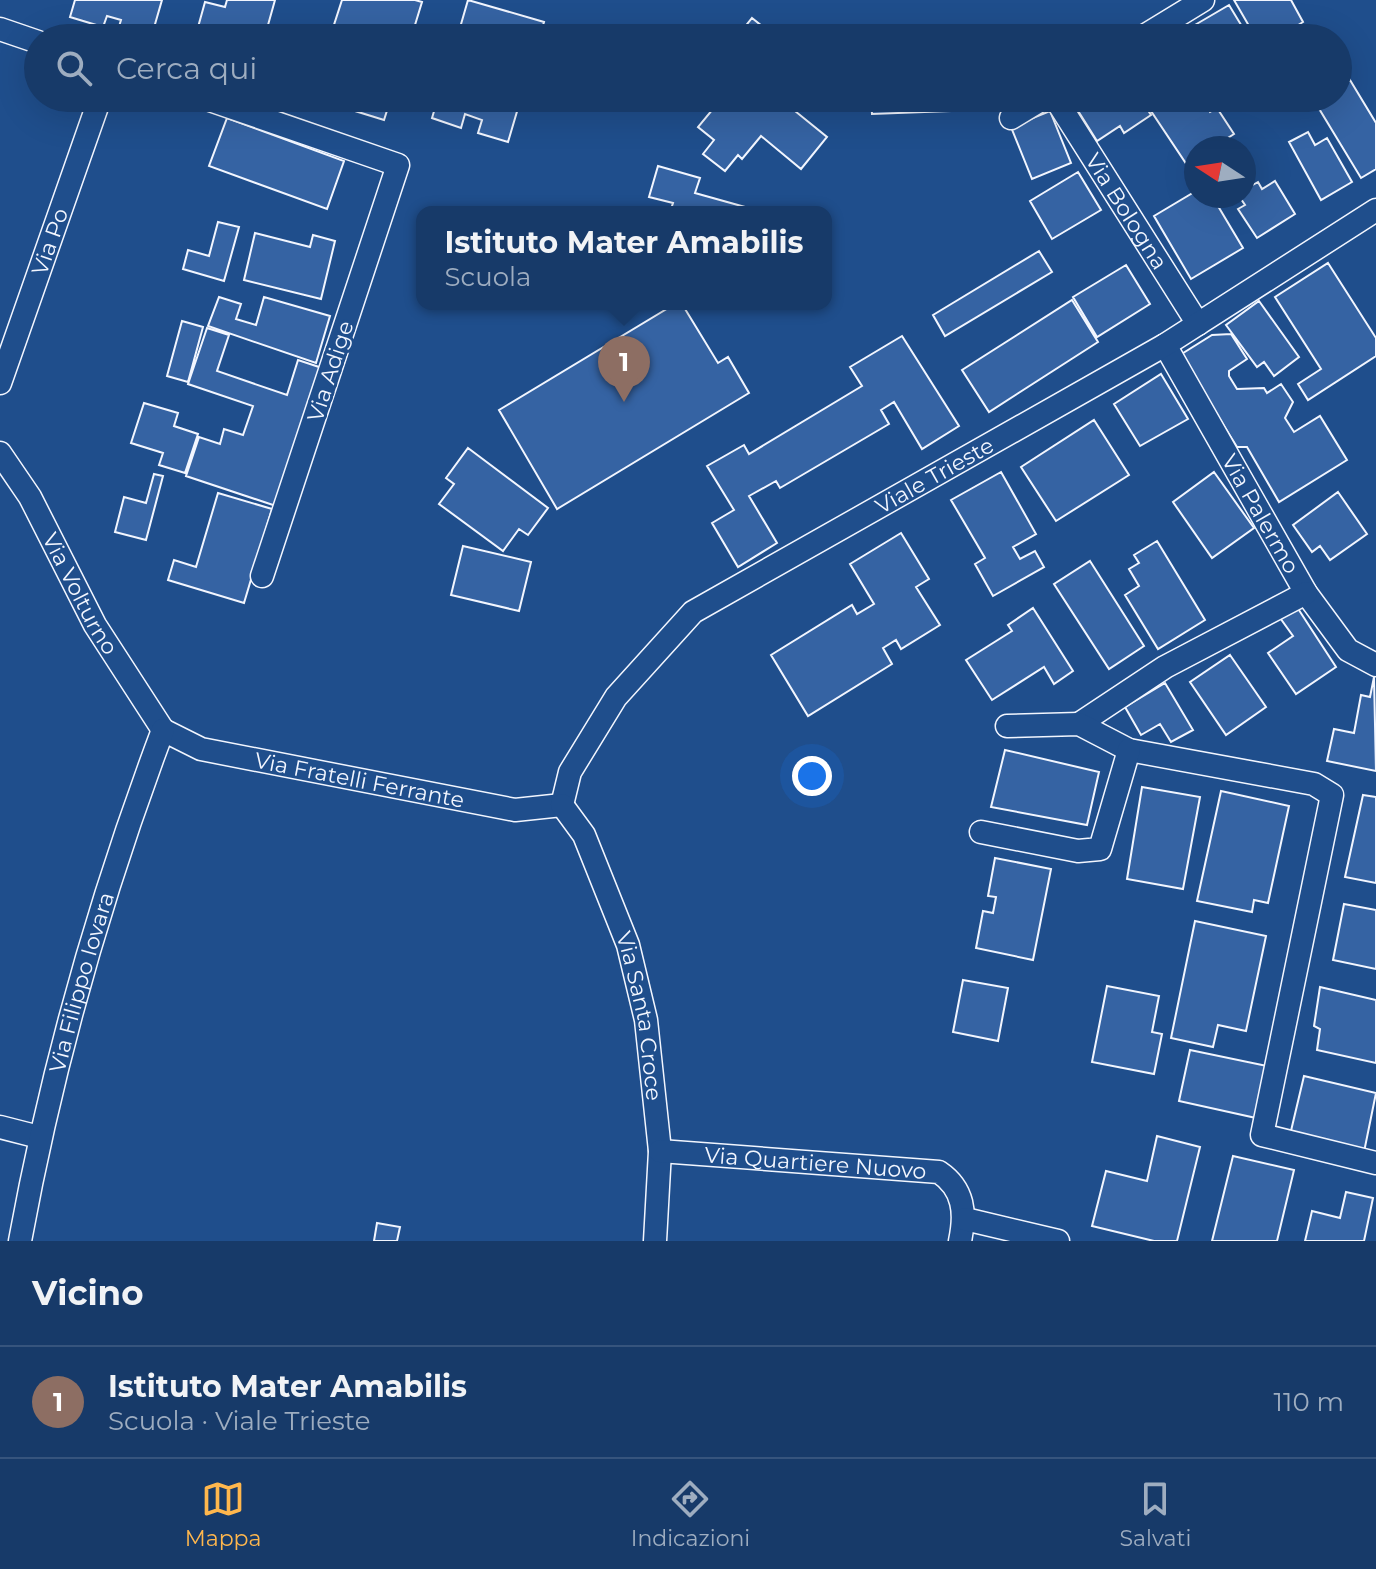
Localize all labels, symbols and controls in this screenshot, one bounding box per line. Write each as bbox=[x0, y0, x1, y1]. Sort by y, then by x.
search box bbox=[24, 24, 1352, 112]
icon: search bbox=[52, 46, 96, 90]
text: Cerca qui bbox=[116, 50, 257, 87]
north arrow bbox=[1184, 136, 1256, 208]
street label: Via Bologna bbox=[1079, 148, 1173, 275]
street label: Via Po bbox=[26, 205, 74, 279]
popup bbox=[416, 206, 832, 310]
text: Istituto Mater Amabilis bbox=[445, 224, 803, 261]
text: Scuola bbox=[445, 261, 531, 293]
street label: Via Adige bbox=[301, 317, 359, 425]
pin: 1 bbox=[598, 336, 650, 402]
street label: Viale Trieste bbox=[871, 432, 999, 520]
street label: Via Palermo bbox=[1216, 449, 1305, 578]
street label: Via Volturno bbox=[36, 528, 124, 660]
street label: Via Fratelli Ferrante bbox=[252, 747, 466, 814]
your location bbox=[792, 756, 832, 796]
street label: Via Filippo Iovara bbox=[44, 889, 120, 1075]
street label: Via Santa Croce bbox=[610, 928, 668, 1102]
street label: Via Quartiere Nuovo bbox=[704, 1141, 927, 1185]
text: Vicino bbox=[32, 1272, 144, 1314]
text: Istituto Mater Amabilis bbox=[108, 1368, 467, 1405]
text: 1 bbox=[53, 1386, 63, 1418]
text: 110 m bbox=[1274, 1386, 1344, 1418]
text: Scuola · Viale Trieste bbox=[108, 1405, 370, 1437]
tab: Mappa bbox=[185, 1477, 261, 1552]
tab: Indicazioni bbox=[631, 1477, 750, 1552]
tab: Salvati bbox=[1120, 1477, 1191, 1552]

